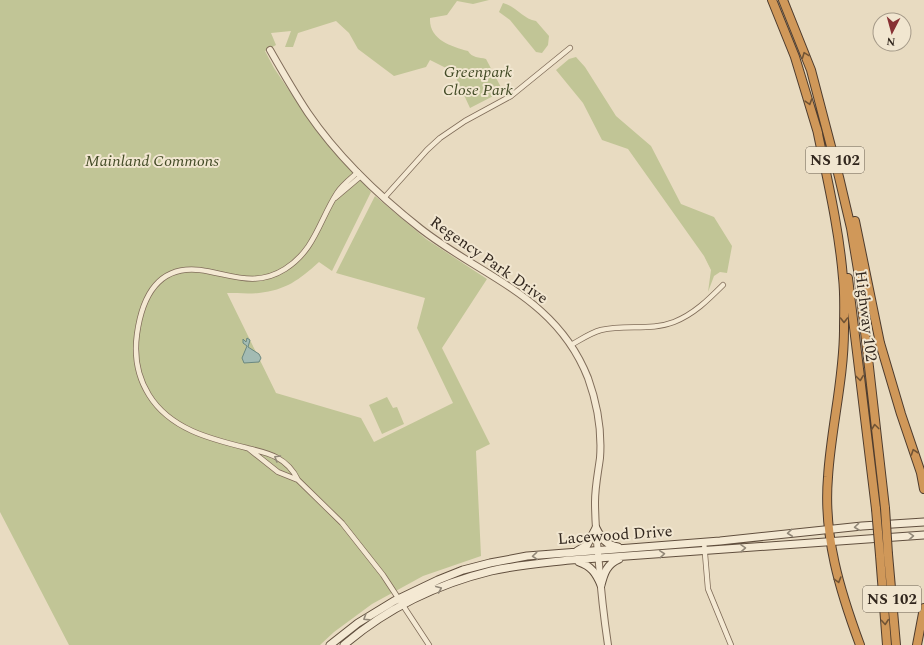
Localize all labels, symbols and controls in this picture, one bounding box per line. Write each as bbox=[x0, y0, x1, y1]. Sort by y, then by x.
north arrow bbox=[872, 12, 912, 52]
text: N bbox=[886, 33, 896, 50]
one-way arrow bbox=[801, 51, 809, 58]
park label: Greenpark Close Park bbox=[443, 60, 513, 102]
one-way arrow bbox=[804, 99, 813, 106]
road number: NS 102 bbox=[806, 147, 864, 173]
park label: Mainland Commons bbox=[85, 149, 219, 173]
street label: Regency Park Drive bbox=[425, 210, 553, 310]
street label: Highway 102 bbox=[849, 269, 883, 363]
one-way arrow bbox=[840, 317, 848, 323]
one-way arrow bbox=[855, 375, 864, 381]
one-way arrow bbox=[871, 424, 880, 431]
one-way arrow bbox=[910, 448, 918, 455]
one-way arrow bbox=[274, 455, 281, 463]
street label: Lacewood Drive bbox=[557, 519, 673, 551]
one-way arrow bbox=[854, 522, 860, 531]
one-way arrow bbox=[787, 529, 793, 538]
one-way arrow bbox=[908, 532, 914, 541]
one-way arrow bbox=[740, 543, 746, 552]
one-way arrow bbox=[659, 549, 665, 558]
one-way arrow bbox=[532, 551, 538, 560]
one-way arrow bbox=[833, 576, 842, 583]
one-way arrow bbox=[435, 585, 442, 593]
road number: NS 102 bbox=[863, 586, 921, 612]
one-way arrow bbox=[363, 613, 370, 621]
one-way arrow bbox=[880, 619, 889, 625]

